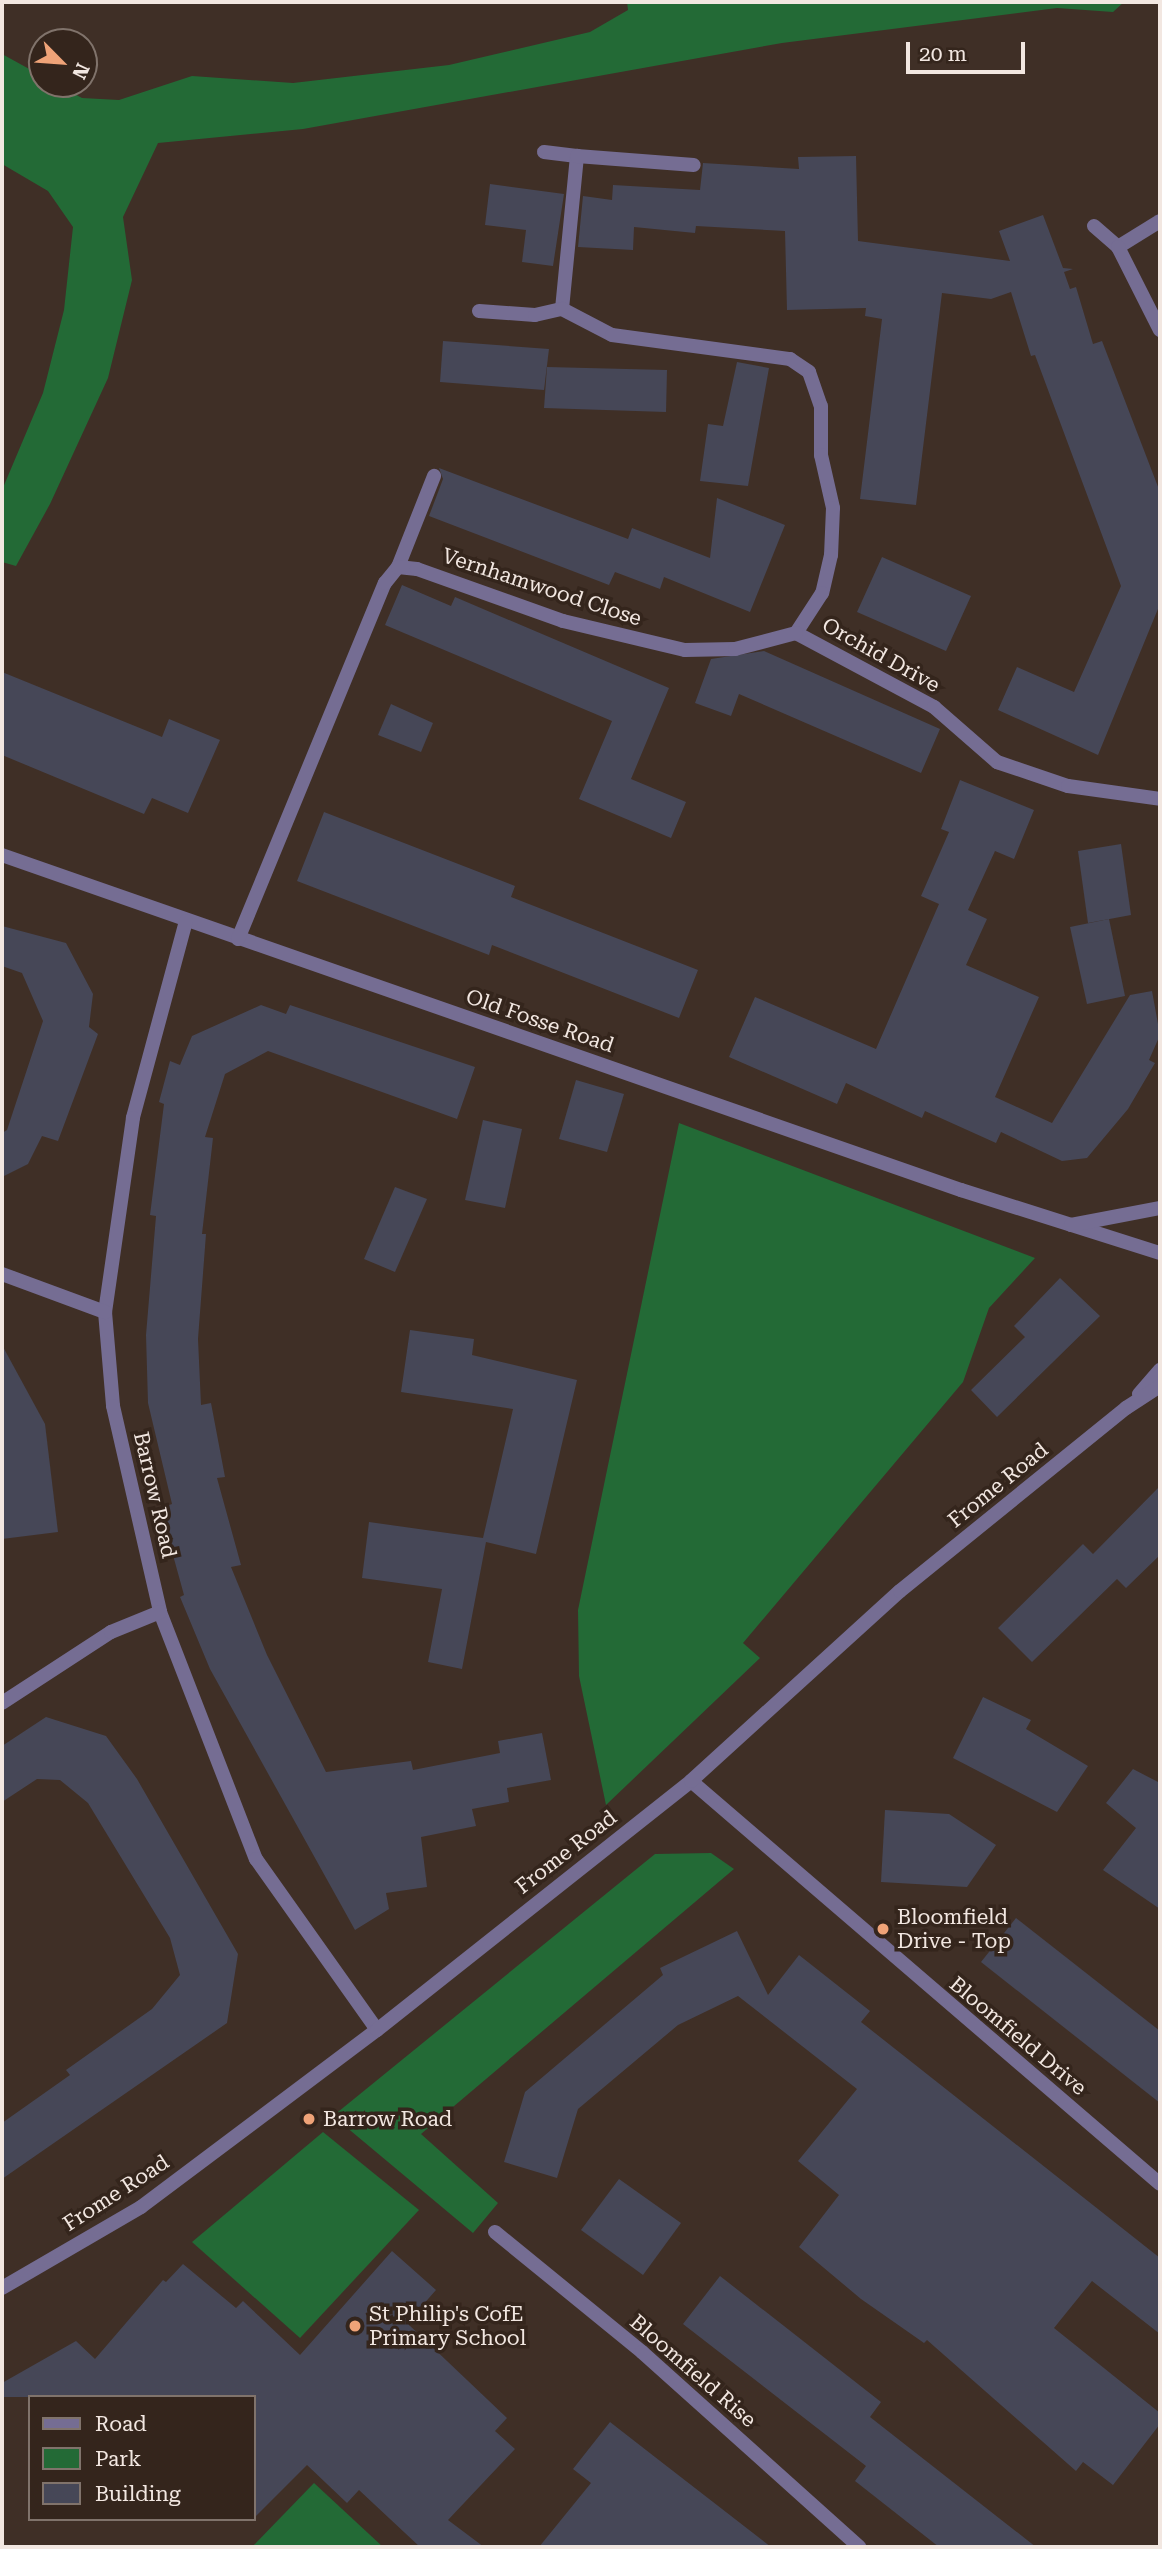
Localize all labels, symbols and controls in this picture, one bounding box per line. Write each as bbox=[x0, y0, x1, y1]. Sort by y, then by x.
north arrow bbox=[28, 28, 98, 98]
scale bar bbox=[910, 28, 1029, 72]
text: 20 m bbox=[919, 42, 967, 66]
text: N bbox=[67, 60, 94, 83]
street label: Vernhamwood Close bbox=[439, 543, 645, 631]
street label: Orchid Drive bbox=[818, 612, 944, 698]
street label: Old Fosse Road bbox=[463, 984, 617, 1058]
street label: Barrow Road bbox=[128, 1429, 182, 1561]
street label: Frome Road bbox=[943, 1437, 1053, 1533]
street label: Frome Road bbox=[510, 1805, 622, 1899]
place label: Bloomfield Drive - Top bbox=[897, 1904, 1011, 1954]
marker: Bloomfield Drive - Top bbox=[875, 1921, 891, 1937]
street label: Bloomfield Drive bbox=[944, 1971, 1092, 2101]
place label: Barrow Road bbox=[323, 2106, 452, 2132]
marker: Barrow Road bbox=[301, 2111, 317, 2127]
street label: Frome Road bbox=[58, 2149, 174, 2237]
place label: St Philip's CofE Primary School bbox=[369, 2301, 526, 2351]
street label: Bloomfield Rise bbox=[625, 2309, 761, 2433]
marker: St Philip's CofE Primary School bbox=[347, 2318, 363, 2334]
legend bbox=[28, 2395, 256, 2521]
text: Road bbox=[95, 2412, 147, 2436]
text: Park bbox=[95, 2447, 141, 2471]
text: Building bbox=[95, 2482, 181, 2506]

